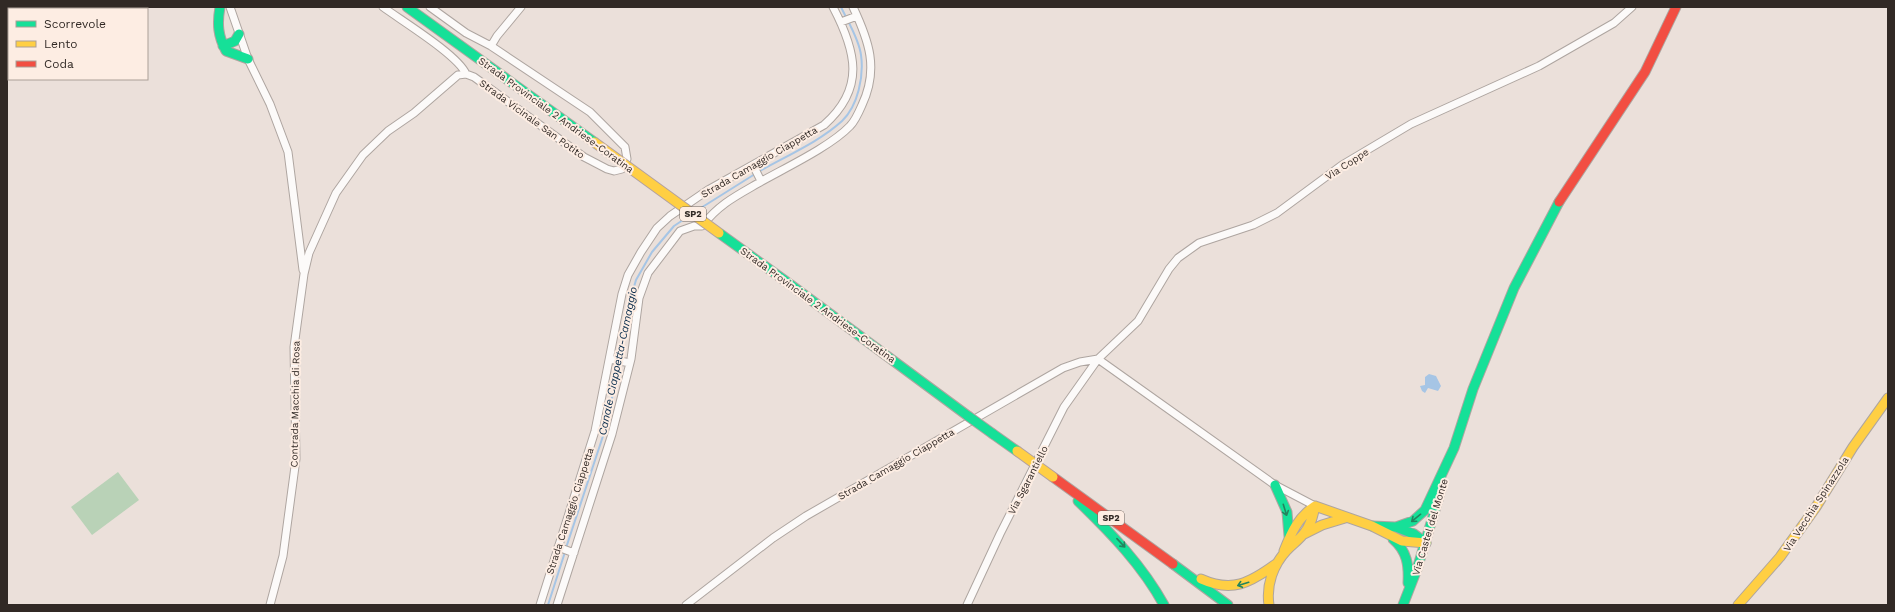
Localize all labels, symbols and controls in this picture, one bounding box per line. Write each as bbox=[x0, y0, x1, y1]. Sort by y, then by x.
legend bbox=[8, 8, 148, 80]
text: Scorrevole bbox=[44, 17, 106, 31]
text: Lento bbox=[44, 37, 78, 51]
street label: Strada Provinciale 2 Andriese-Coratina bbox=[476, 55, 636, 175]
text: Coda bbox=[44, 57, 74, 71]
street label: Strada Vicinale San Potito bbox=[477, 77, 587, 161]
street label: Strada Camaggio Ciappetta bbox=[699, 124, 819, 200]
street label: Via Coppe bbox=[1323, 146, 1371, 182]
road number: SP2 bbox=[680, 207, 706, 221]
street label: Strada Provinciale 2 Andriese-Coratina bbox=[738, 245, 898, 365]
water label: Canale Ciappetta-Camaggio bbox=[596, 285, 640, 437]
street label: Contrada Macchia di Rosa bbox=[288, 340, 302, 467]
street label: Strada Camaggio Ciappetta bbox=[836, 426, 956, 502]
street label: Via Sgarantiello bbox=[1006, 444, 1050, 516]
street label: Strada Camaggio Ciappetta bbox=[544, 446, 596, 576]
street label: Via Vecchia Spinazzola bbox=[1781, 454, 1851, 553]
street label: Via Castel del Monte bbox=[1410, 477, 1450, 577]
one-way arrow bbox=[1282, 503, 1289, 516]
road number: SP2 bbox=[1098, 511, 1124, 525]
one-way arrow bbox=[1411, 514, 1422, 522]
one-way arrow bbox=[1116, 538, 1125, 549]
one-way arrow bbox=[1238, 580, 1250, 588]

